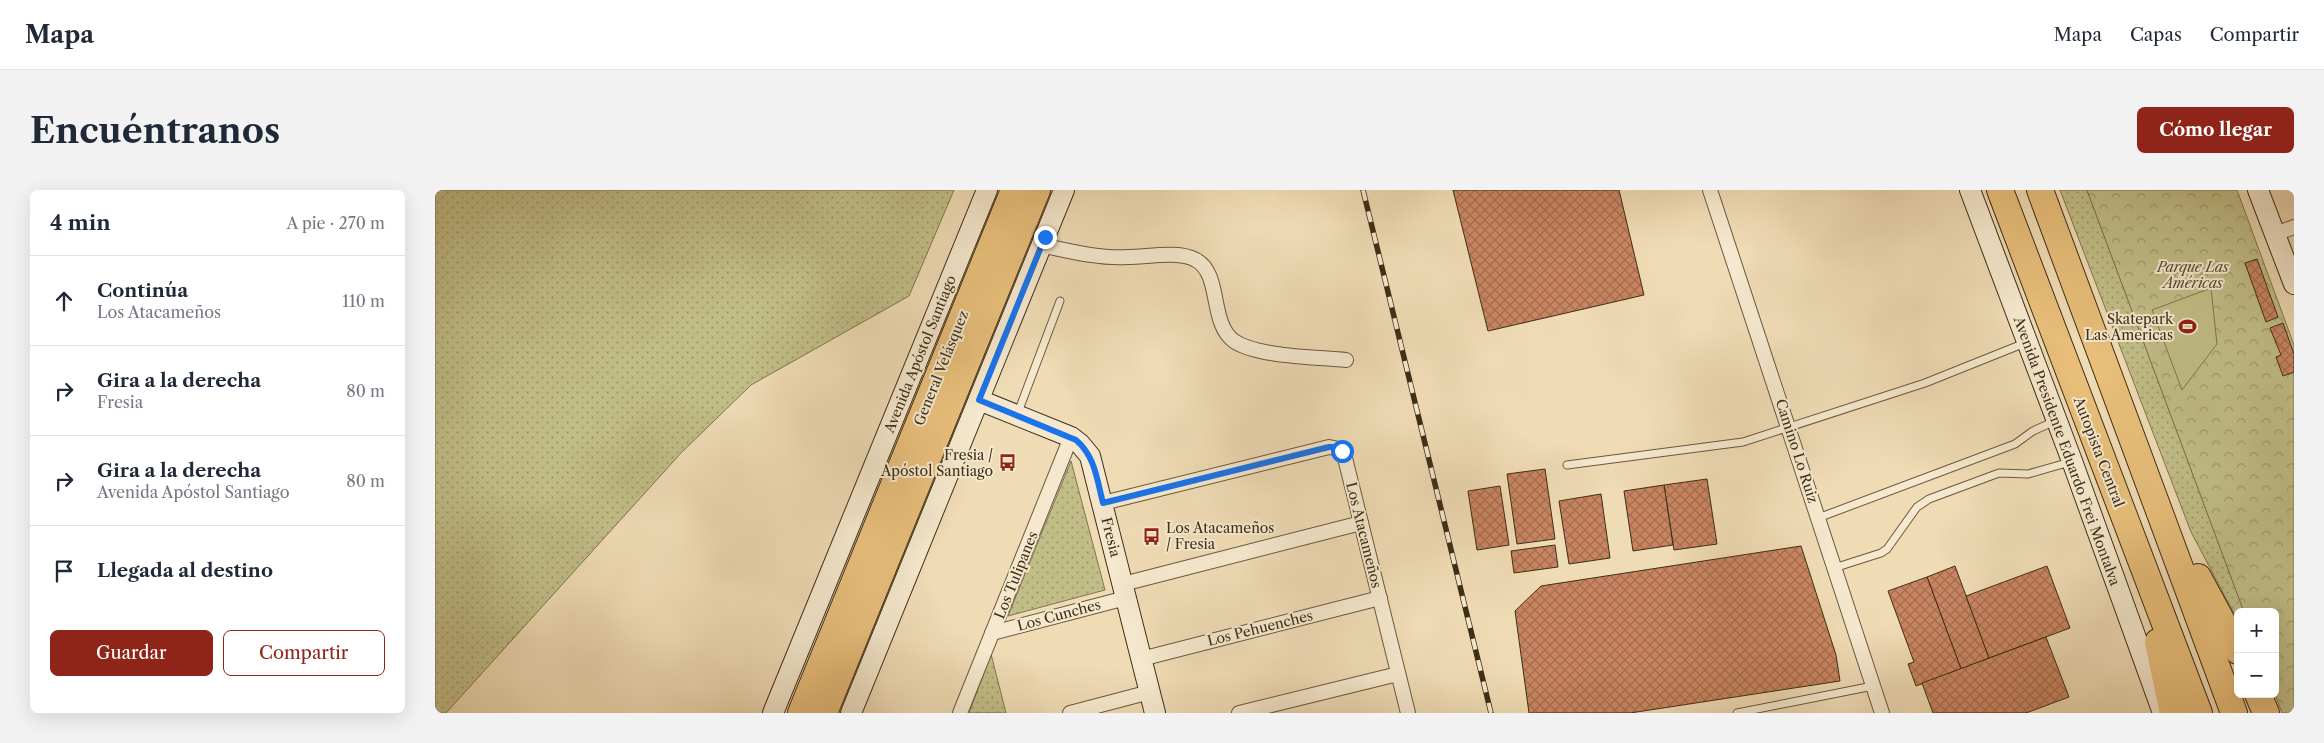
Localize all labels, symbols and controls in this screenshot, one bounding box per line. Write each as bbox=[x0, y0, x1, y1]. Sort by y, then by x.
text: Mapa bbox=[25, 20, 94, 49]
text: Mapa bbox=[2054, 24, 2102, 46]
text: Capas bbox=[2130, 24, 2182, 46]
text: Compartir bbox=[2210, 24, 2299, 46]
button: Cómo llegar bbox=[2137, 107, 2294, 153]
text: Encuéntranos bbox=[30, 109, 280, 152]
text: 4 min bbox=[50, 210, 111, 235]
text: A pie · 270 m bbox=[286, 213, 385, 233]
route end bbox=[1034, 226, 1057, 249]
park label: Parque Las Américas bbox=[2156, 258, 2230, 292]
street label: Avenida Apóstol Santiago bbox=[880, 273, 960, 436]
text: Continúa bbox=[97, 279, 188, 302]
icon: ahead bbox=[50, 287, 78, 315]
text: 110 m bbox=[342, 291, 385, 311]
text: Los Atacameños bbox=[97, 302, 221, 322]
street label: General Velásquez bbox=[910, 308, 972, 428]
place label: Skatepark Las Americas bbox=[2085, 310, 2174, 344]
street label: Avenida Presidente Eduardo Frei Montalva bbox=[2009, 313, 2124, 589]
sports icon: Skatepark Las Americas bbox=[2177, 317, 2197, 337]
text: Gira a la derecha bbox=[97, 369, 261, 392]
icon: right bbox=[50, 377, 78, 405]
text: 80 m bbox=[346, 381, 385, 401]
text: Fresia bbox=[97, 392, 143, 412]
street label: Autopista Central bbox=[2069, 393, 2128, 510]
street label: Camino Lo Ruiz bbox=[1772, 397, 1822, 505]
route start bbox=[1331, 440, 1354, 463]
place label: Fresia / Apóstol Santiago bbox=[880, 446, 993, 480]
bus stop icon: Fresia / Apóstol Santiago bbox=[997, 453, 1017, 473]
text: Gira a la derecha bbox=[97, 459, 261, 482]
icon: right bbox=[50, 467, 78, 495]
text: 80 m bbox=[346, 471, 385, 491]
street label: Los Atacameños bbox=[1342, 480, 1386, 590]
text: Avenida Apóstol Santiago bbox=[97, 482, 290, 502]
street label: Fresia bbox=[1097, 515, 1125, 559]
place label: Los Atacameños / Fresia bbox=[1166, 519, 1274, 553]
bus stop icon: Los Atacameños / Fresia bbox=[1142, 526, 1162, 546]
street label: Los Tulipanes bbox=[990, 529, 1042, 621]
icon: arrive bbox=[50, 557, 78, 585]
text: Llegada al destino bbox=[97, 559, 273, 582]
street label: Los Cunches bbox=[1015, 595, 1103, 635]
street label: Los Pehuenches bbox=[1205, 606, 1315, 650]
map controls bbox=[2234, 608, 2279, 698]
button: + bbox=[2234, 608, 2279, 653]
button: Guardar bbox=[50, 630, 213, 676]
button: Compartir bbox=[223, 630, 385, 676]
button: − bbox=[2234, 653, 2279, 698]

